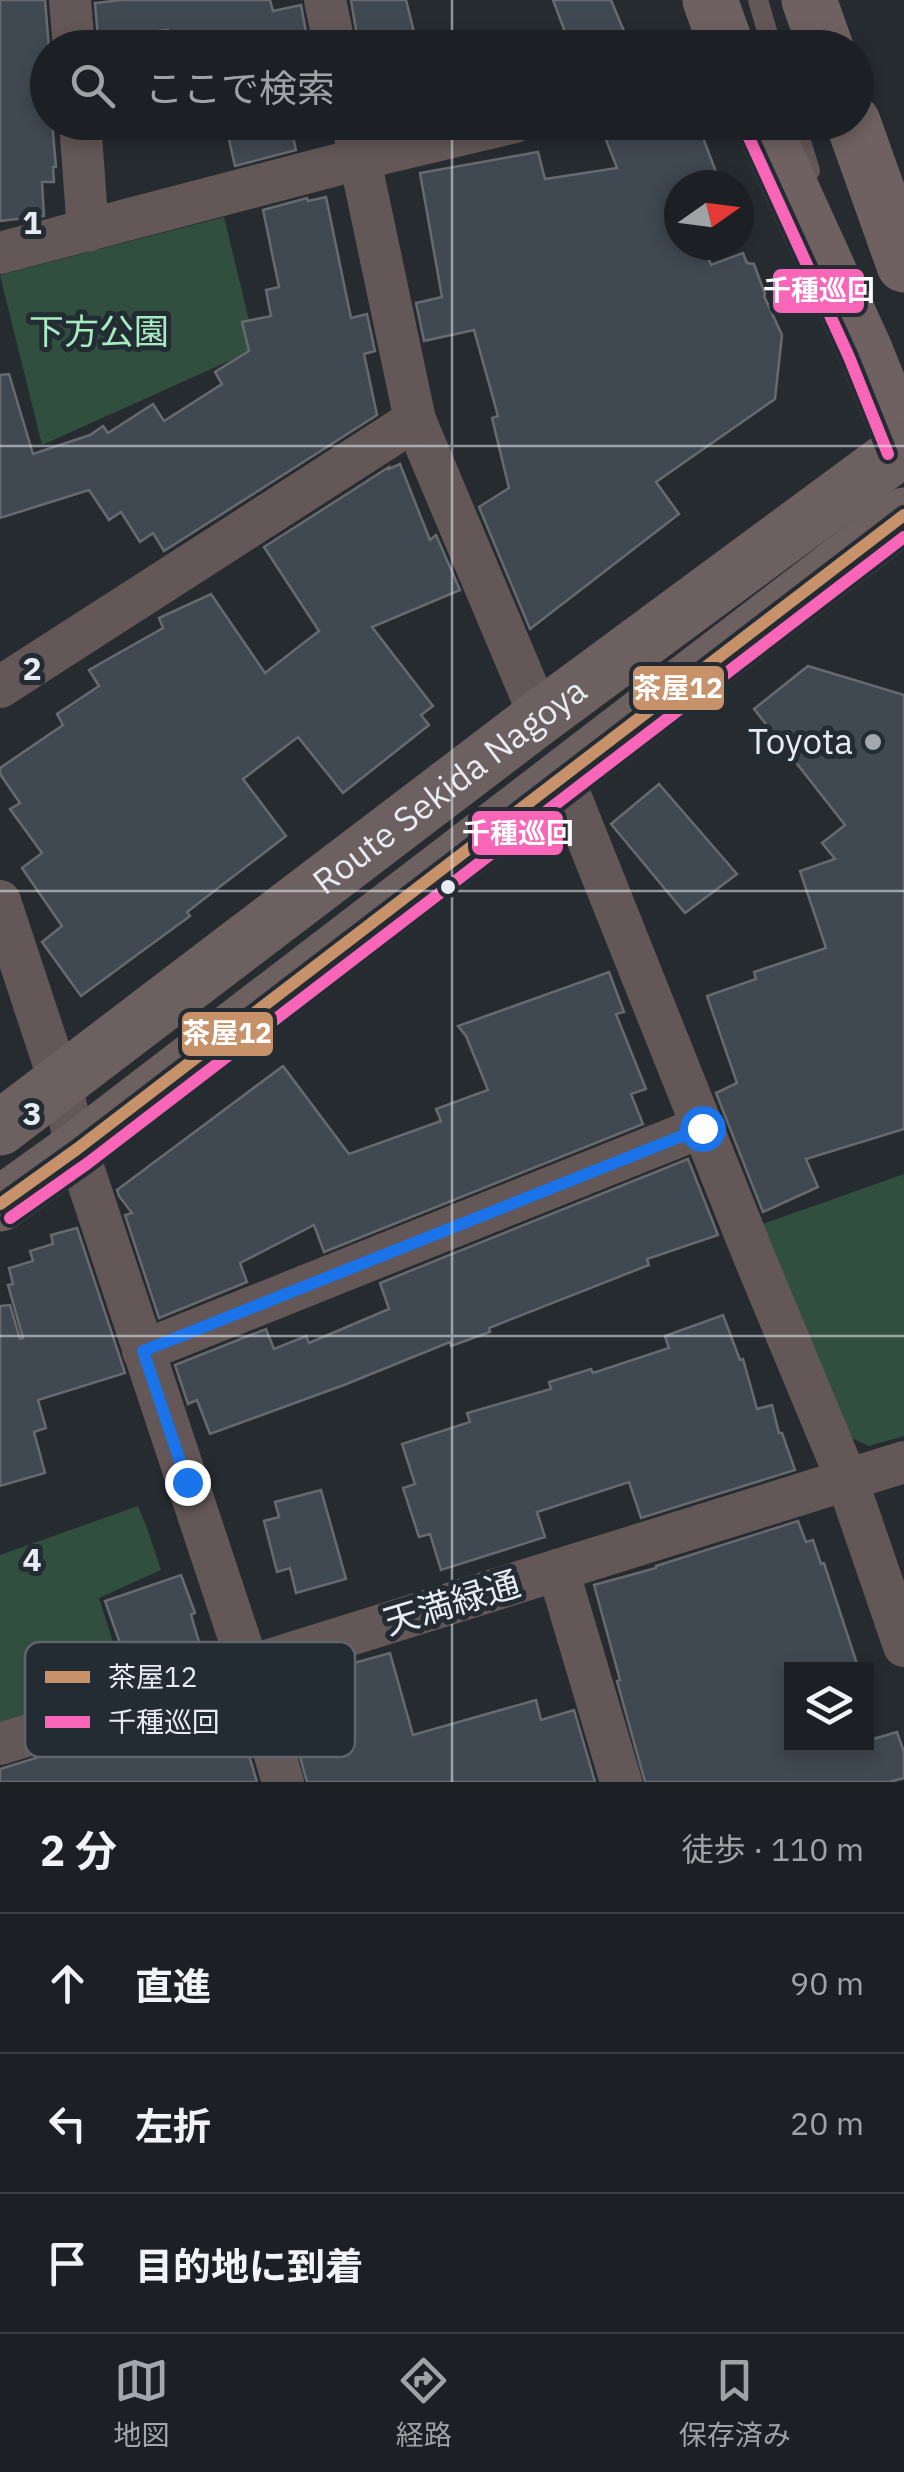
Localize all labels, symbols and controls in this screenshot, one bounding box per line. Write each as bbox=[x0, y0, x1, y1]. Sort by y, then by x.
search box bbox=[30, 30, 874, 140]
icon: search bbox=[65, 58, 120, 113]
text: ここで検索 bbox=[145, 63, 335, 112]
north arrow bbox=[664, 170, 754, 260]
text: 1 bbox=[22, 201, 42, 243]
line badge: 千種巡回 bbox=[771, 267, 866, 315]
text: 千種巡回 bbox=[763, 271, 875, 308]
park label: 下方公園 bbox=[29, 308, 169, 354]
text: 2 bbox=[22, 647, 42, 689]
line badge: 茶屋12 bbox=[631, 664, 726, 712]
street label: Route Sekida Nagoya bbox=[303, 667, 595, 904]
text: 茶屋12 bbox=[633, 669, 723, 706]
place label: Toyota bbox=[748, 718, 853, 764]
marker: Toyota bbox=[862, 731, 884, 753]
line badge: 千種巡回 bbox=[470, 809, 565, 857]
text: 千種巡回 bbox=[462, 814, 574, 851]
unlabelled marker bbox=[438, 877, 458, 897]
line badge: 茶屋12 bbox=[180, 1010, 275, 1058]
text: 茶屋12 bbox=[182, 1014, 272, 1051]
text: 3 bbox=[22, 1092, 42, 1134]
route start bbox=[680, 1106, 726, 1152]
route end bbox=[165, 1460, 211, 1506]
text: 4 bbox=[22, 1538, 42, 1580]
street label: 天満緑通 bbox=[378, 1560, 525, 1645]
legend bbox=[25, 1642, 355, 1757]
text: 茶屋12 bbox=[108, 1658, 198, 1695]
map controls bbox=[784, 1662, 874, 1752]
button: layers bbox=[784, 1662, 874, 1752]
text: 千種巡回 bbox=[108, 1703, 220, 1740]
text: 2 分 bbox=[40, 1823, 117, 1878]
text: 徒歩 · 110 m bbox=[681, 1828, 864, 1870]
icon: ahead bbox=[40, 1956, 95, 2011]
text: 直進 bbox=[135, 1961, 211, 2010]
text: 90 m bbox=[790, 1962, 864, 2004]
icon: left bbox=[40, 2096, 95, 2151]
text: 左折 bbox=[135, 2101, 211, 2150]
text: 20 m bbox=[790, 2102, 864, 2144]
icon: arrive bbox=[40, 2236, 95, 2291]
text: 目的地に到着 bbox=[135, 2241, 363, 2290]
tab: 地図 bbox=[113, 2353, 169, 2453]
tab: 経路 bbox=[396, 2353, 452, 2453]
tab: 保存済み bbox=[679, 2353, 791, 2453]

